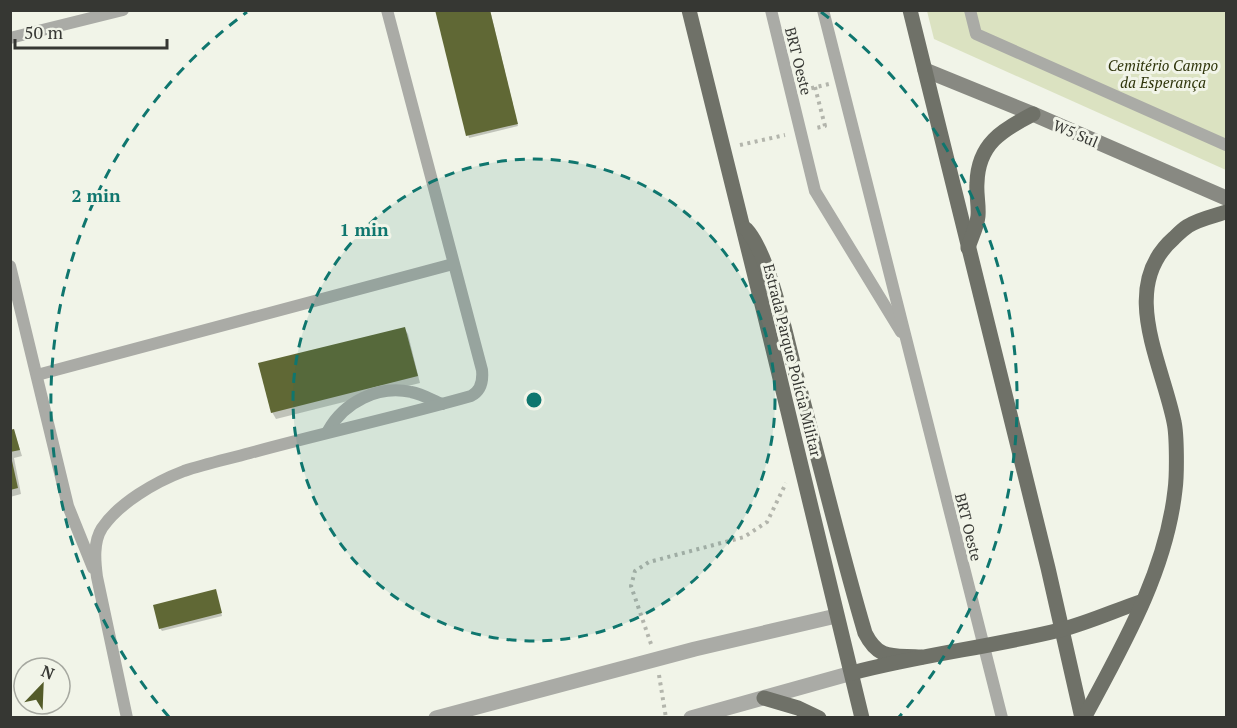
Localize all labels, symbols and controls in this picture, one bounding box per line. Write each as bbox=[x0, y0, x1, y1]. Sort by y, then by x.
scale bar bbox=[15, 12, 166, 50]
text: 50 m bbox=[24, 20, 64, 44]
street label: BRT Oeste bbox=[781, 25, 817, 97]
park label: Cemitério Campo da Esperança bbox=[1108, 55, 1219, 92]
street label: W5 Sul bbox=[1051, 115, 1101, 151]
text: 2 min bbox=[71, 183, 121, 207]
text: 1 min bbox=[339, 217, 389, 241]
street label: Estrada Parque Polícia Militar bbox=[759, 262, 827, 459]
centre of rings bbox=[524, 390, 544, 410]
street label: BRT Oeste bbox=[951, 491, 987, 563]
north arrow bbox=[12, 656, 72, 716]
text: N bbox=[38, 660, 58, 685]

